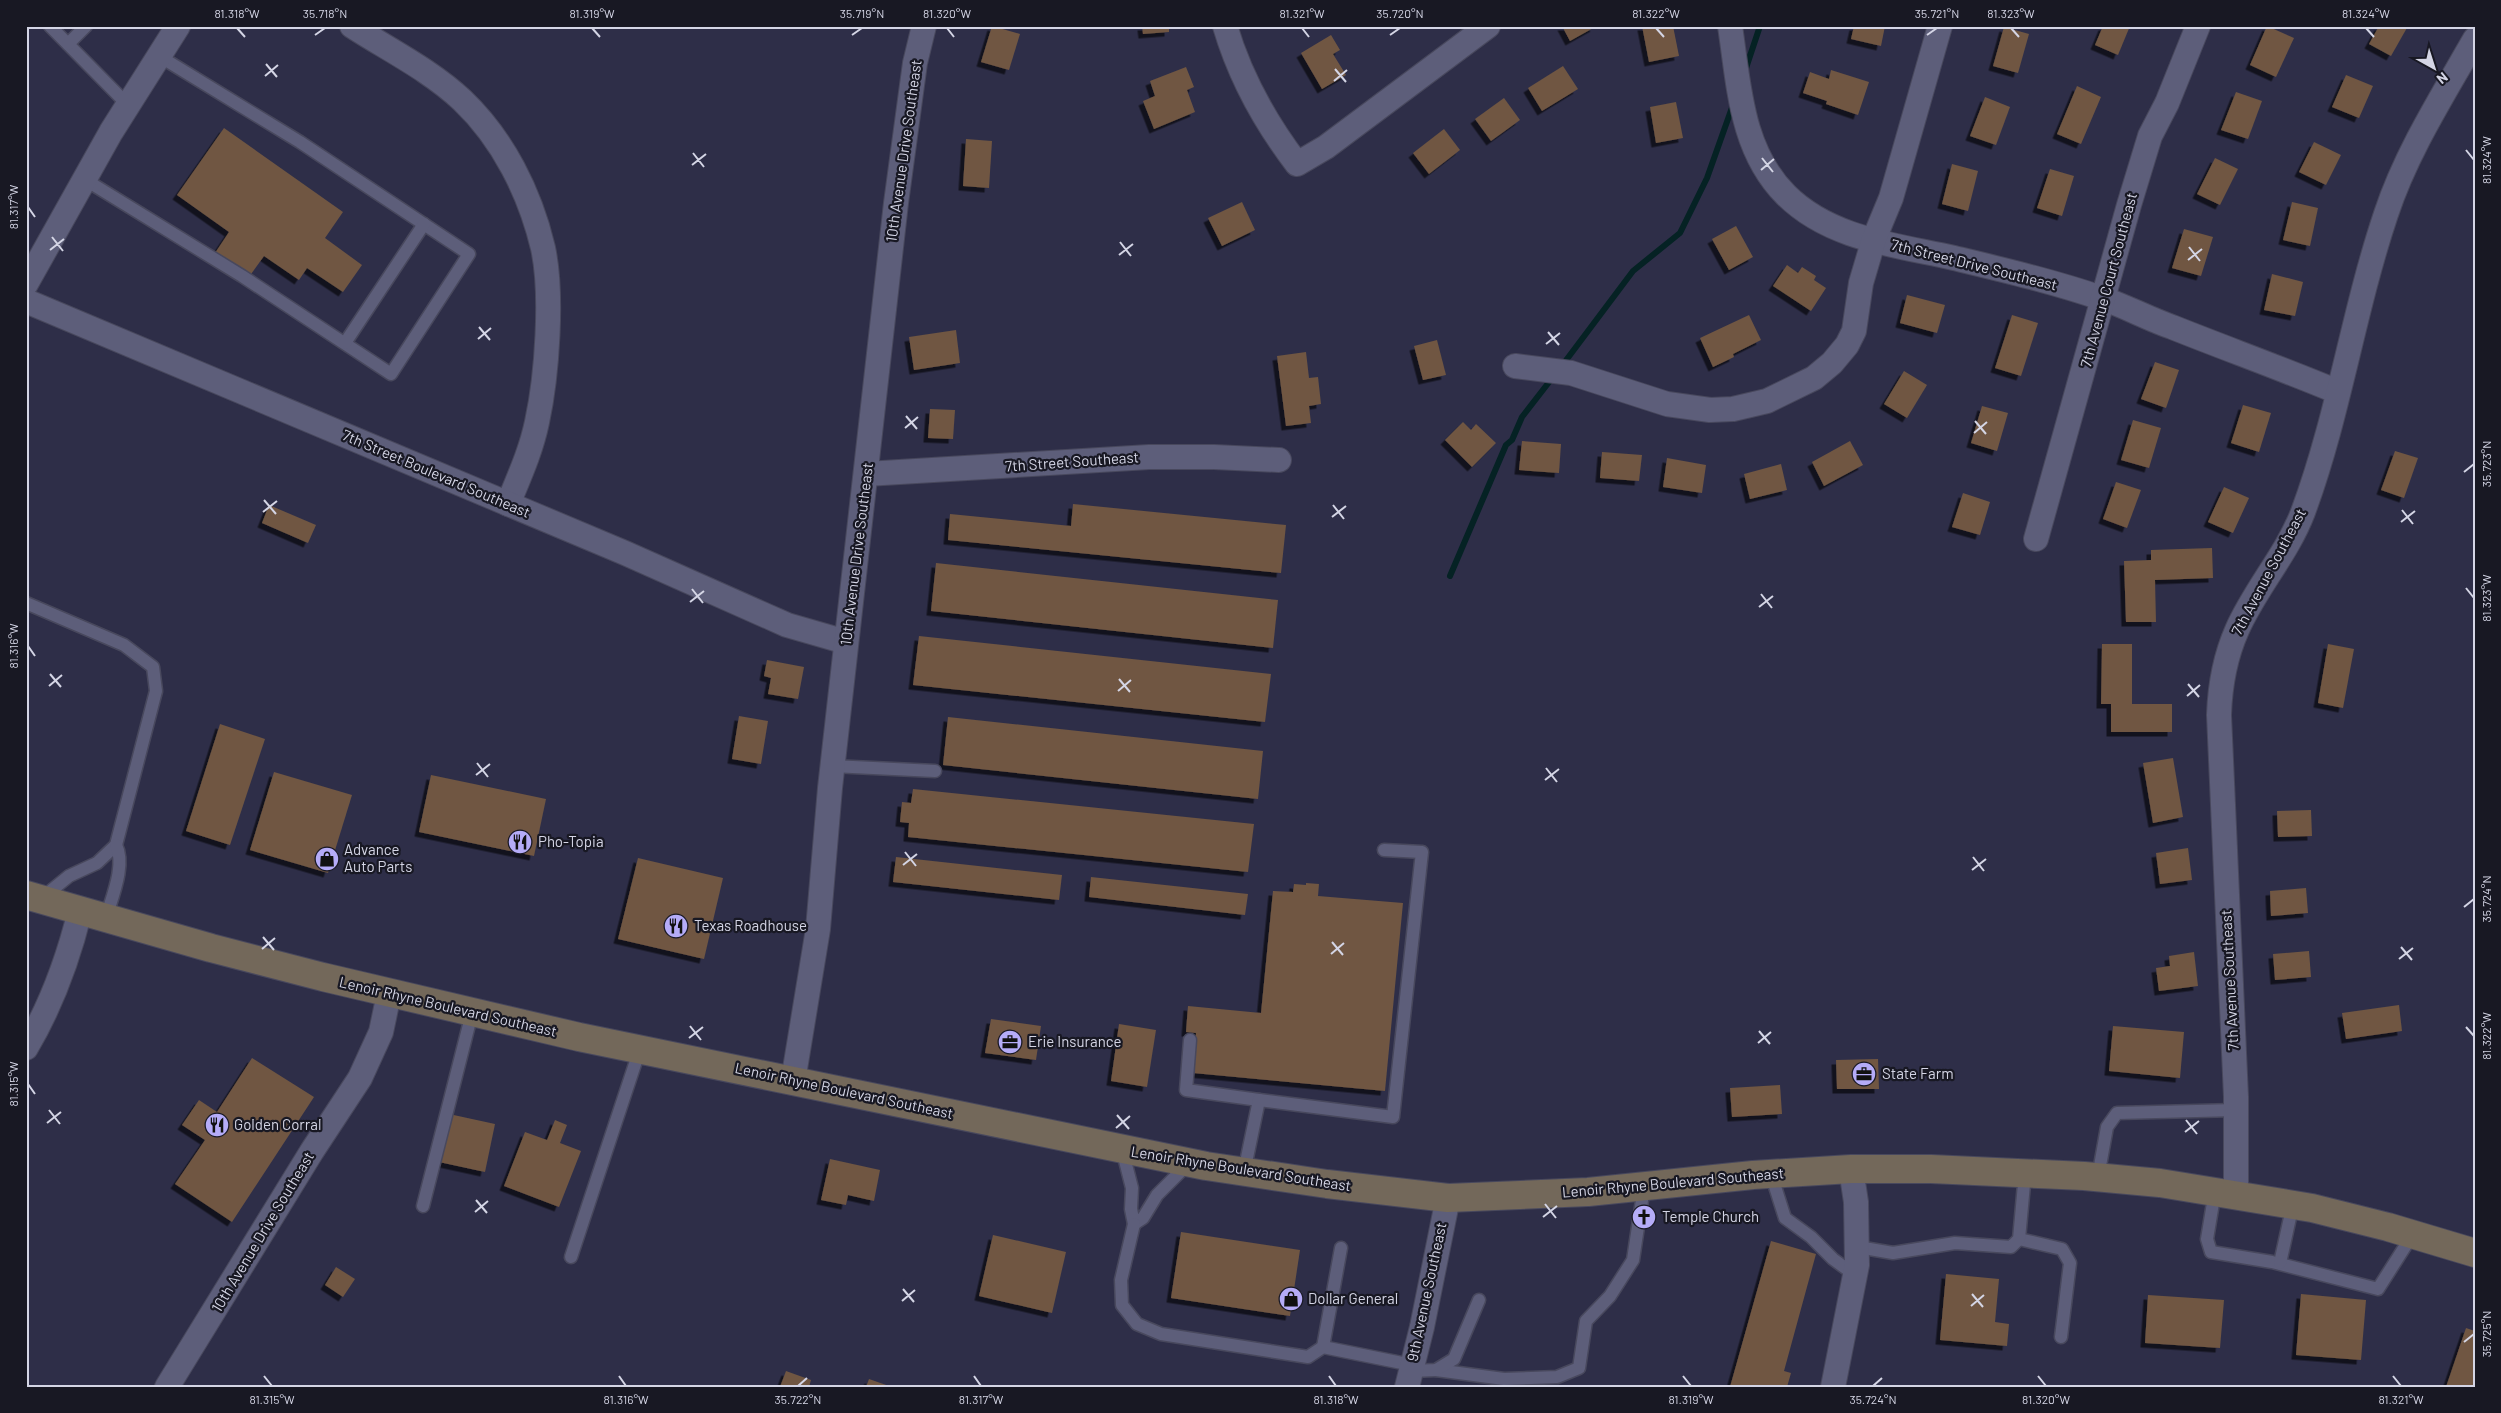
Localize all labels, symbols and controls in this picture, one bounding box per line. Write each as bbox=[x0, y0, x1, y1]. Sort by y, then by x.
text: 81.318°W bbox=[214, 6, 260, 20]
text: 35.718°N bbox=[303, 6, 347, 20]
text: 81.319°W bbox=[569, 6, 615, 20]
text: 35.719°N bbox=[840, 6, 884, 20]
text: 81.320°W bbox=[923, 6, 971, 20]
text: 81.321°W bbox=[1279, 6, 1325, 20]
text: 35.720°N bbox=[1376, 6, 1424, 20]
text: 81.322°W bbox=[1632, 6, 1680, 20]
text: 35.721°N bbox=[1915, 6, 1959, 20]
text: 81.323°W bbox=[1987, 6, 2035, 20]
text: 81.324°W bbox=[2342, 6, 2390, 20]
north arrow bbox=[2408, 42, 2458, 92]
street label: 10th Avenue Drive Southeast bbox=[881, 58, 925, 243]
text: N bbox=[2434, 69, 2451, 88]
text: 81.324°W bbox=[2479, 136, 2493, 184]
text: 81.317°W bbox=[6, 184, 20, 229]
street label: 7th Avenue Court Southeast bbox=[2076, 190, 2140, 369]
street label: 7th Street Drive Southeast bbox=[1889, 235, 2059, 293]
street label: 7th Street Boulevard Southeast bbox=[340, 425, 533, 521]
text: 35.723°N bbox=[2479, 441, 2493, 487]
street label: 7th Street Southeast bbox=[1004, 447, 1140, 475]
street label: 10th Avenue Drive Southeast bbox=[836, 461, 876, 646]
street label: 7th Avenue Southeast bbox=[2227, 505, 2309, 638]
text: 81.323°W bbox=[2479, 574, 2493, 622]
text: 81.316°W bbox=[6, 623, 20, 669]
restaurant icon: Pho-Topia bbox=[507, 829, 533, 855]
place label: Pho-Topia bbox=[538, 832, 604, 850]
place label: Advance Auto Parts bbox=[344, 840, 412, 875]
shop icon: Advance Auto Parts bbox=[314, 846, 340, 872]
text: 35.724°N bbox=[2479, 875, 2493, 923]
street label: 7th Avenue Southeast bbox=[2216, 909, 2242, 1051]
restaurant icon: Texas Roadhouse bbox=[663, 913, 689, 939]
place label: Texas Roadhouse bbox=[694, 916, 807, 934]
street label: Lenoir Rhyne Boulevard Southeast bbox=[338, 972, 559, 1040]
text: 81.322°W bbox=[2479, 1012, 2493, 1060]
office icon: Erie Insurance bbox=[997, 1029, 1023, 1055]
place label: Erie Insurance bbox=[1028, 1032, 1121, 1050]
street label: Lenoir Rhyne Boulevard Southeast bbox=[733, 1058, 955, 1122]
text: 81.315°W bbox=[6, 1061, 20, 1107]
office icon: State Farm bbox=[1851, 1061, 1877, 1087]
place label: State Farm bbox=[1882, 1064, 1954, 1082]
restaurant icon: Golden Corral bbox=[204, 1112, 230, 1138]
place label: Golden Corral bbox=[234, 1115, 321, 1133]
street label: Lenoir Rhyne Boulevard Southeast bbox=[1130, 1142, 1353, 1194]
street label: 10th Avenue Drive Southeast bbox=[207, 1148, 317, 1315]
street label: Lenoir Rhyne Boulevard Southeast bbox=[1561, 1163, 1785, 1201]
church icon: Temple Church bbox=[1631, 1204, 1657, 1230]
place label: Temple Church bbox=[1662, 1207, 1759, 1225]
street label: 9th Avenue Southeast bbox=[1402, 1221, 1450, 1363]
shop icon: Dollar General bbox=[1278, 1286, 1304, 1312]
place label: Dollar General bbox=[1308, 1289, 1398, 1307]
text: 35.725°N bbox=[2479, 1311, 2493, 1357]
text: 81.315°W bbox=[249, 1392, 295, 1406]
text: 81.316°W bbox=[603, 1392, 649, 1406]
text: 35.722°N bbox=[775, 1392, 821, 1406]
text: 81.317°W bbox=[959, 1392, 1004, 1406]
text: 81.318°W bbox=[1313, 1392, 1359, 1406]
text: 81.319°W bbox=[1668, 1392, 1714, 1406]
text: 35.724°N bbox=[1849, 1392, 1897, 1406]
text: 81.320°W bbox=[2022, 1392, 2070, 1406]
text: 81.321°W bbox=[2378, 1392, 2424, 1406]

